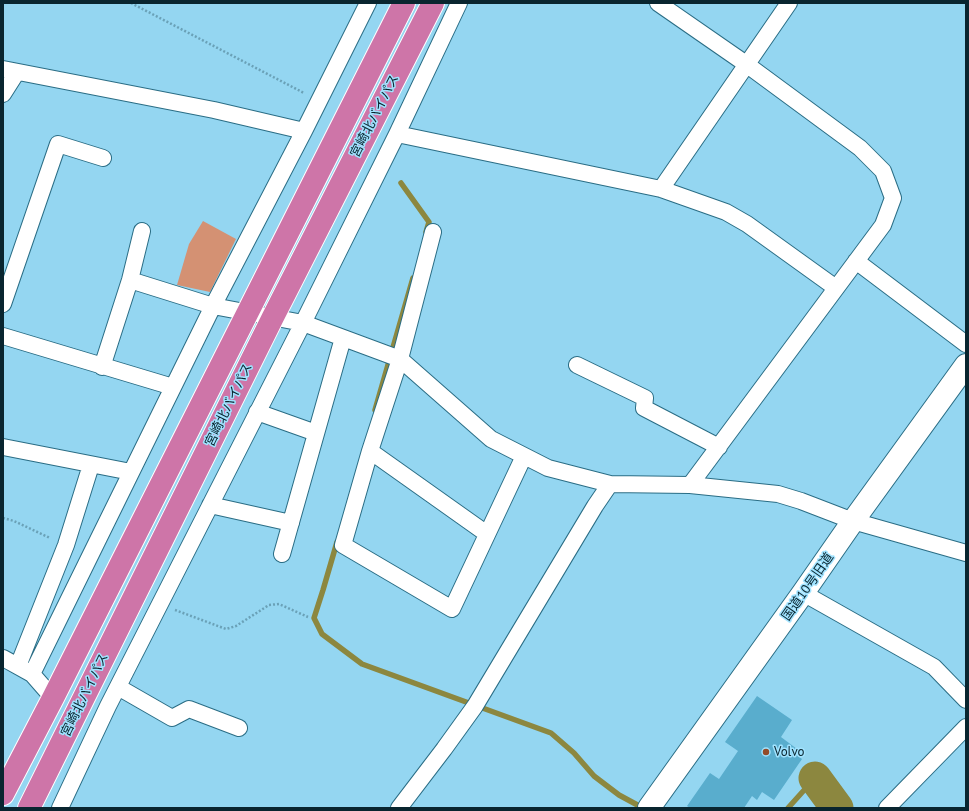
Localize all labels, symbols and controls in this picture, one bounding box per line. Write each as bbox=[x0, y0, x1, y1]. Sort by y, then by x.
street label: 宮崎北バイパス bbox=[347, 72, 403, 160]
street label: 宮崎北バイパス bbox=[202, 361, 256, 449]
street label: 国道10号旧道 bbox=[779, 550, 837, 624]
street label: 宮崎北バイパス bbox=[58, 651, 112, 739]
place label: Volvo bbox=[774, 744, 804, 760]
marker: Volvo bbox=[761, 747, 771, 757]

